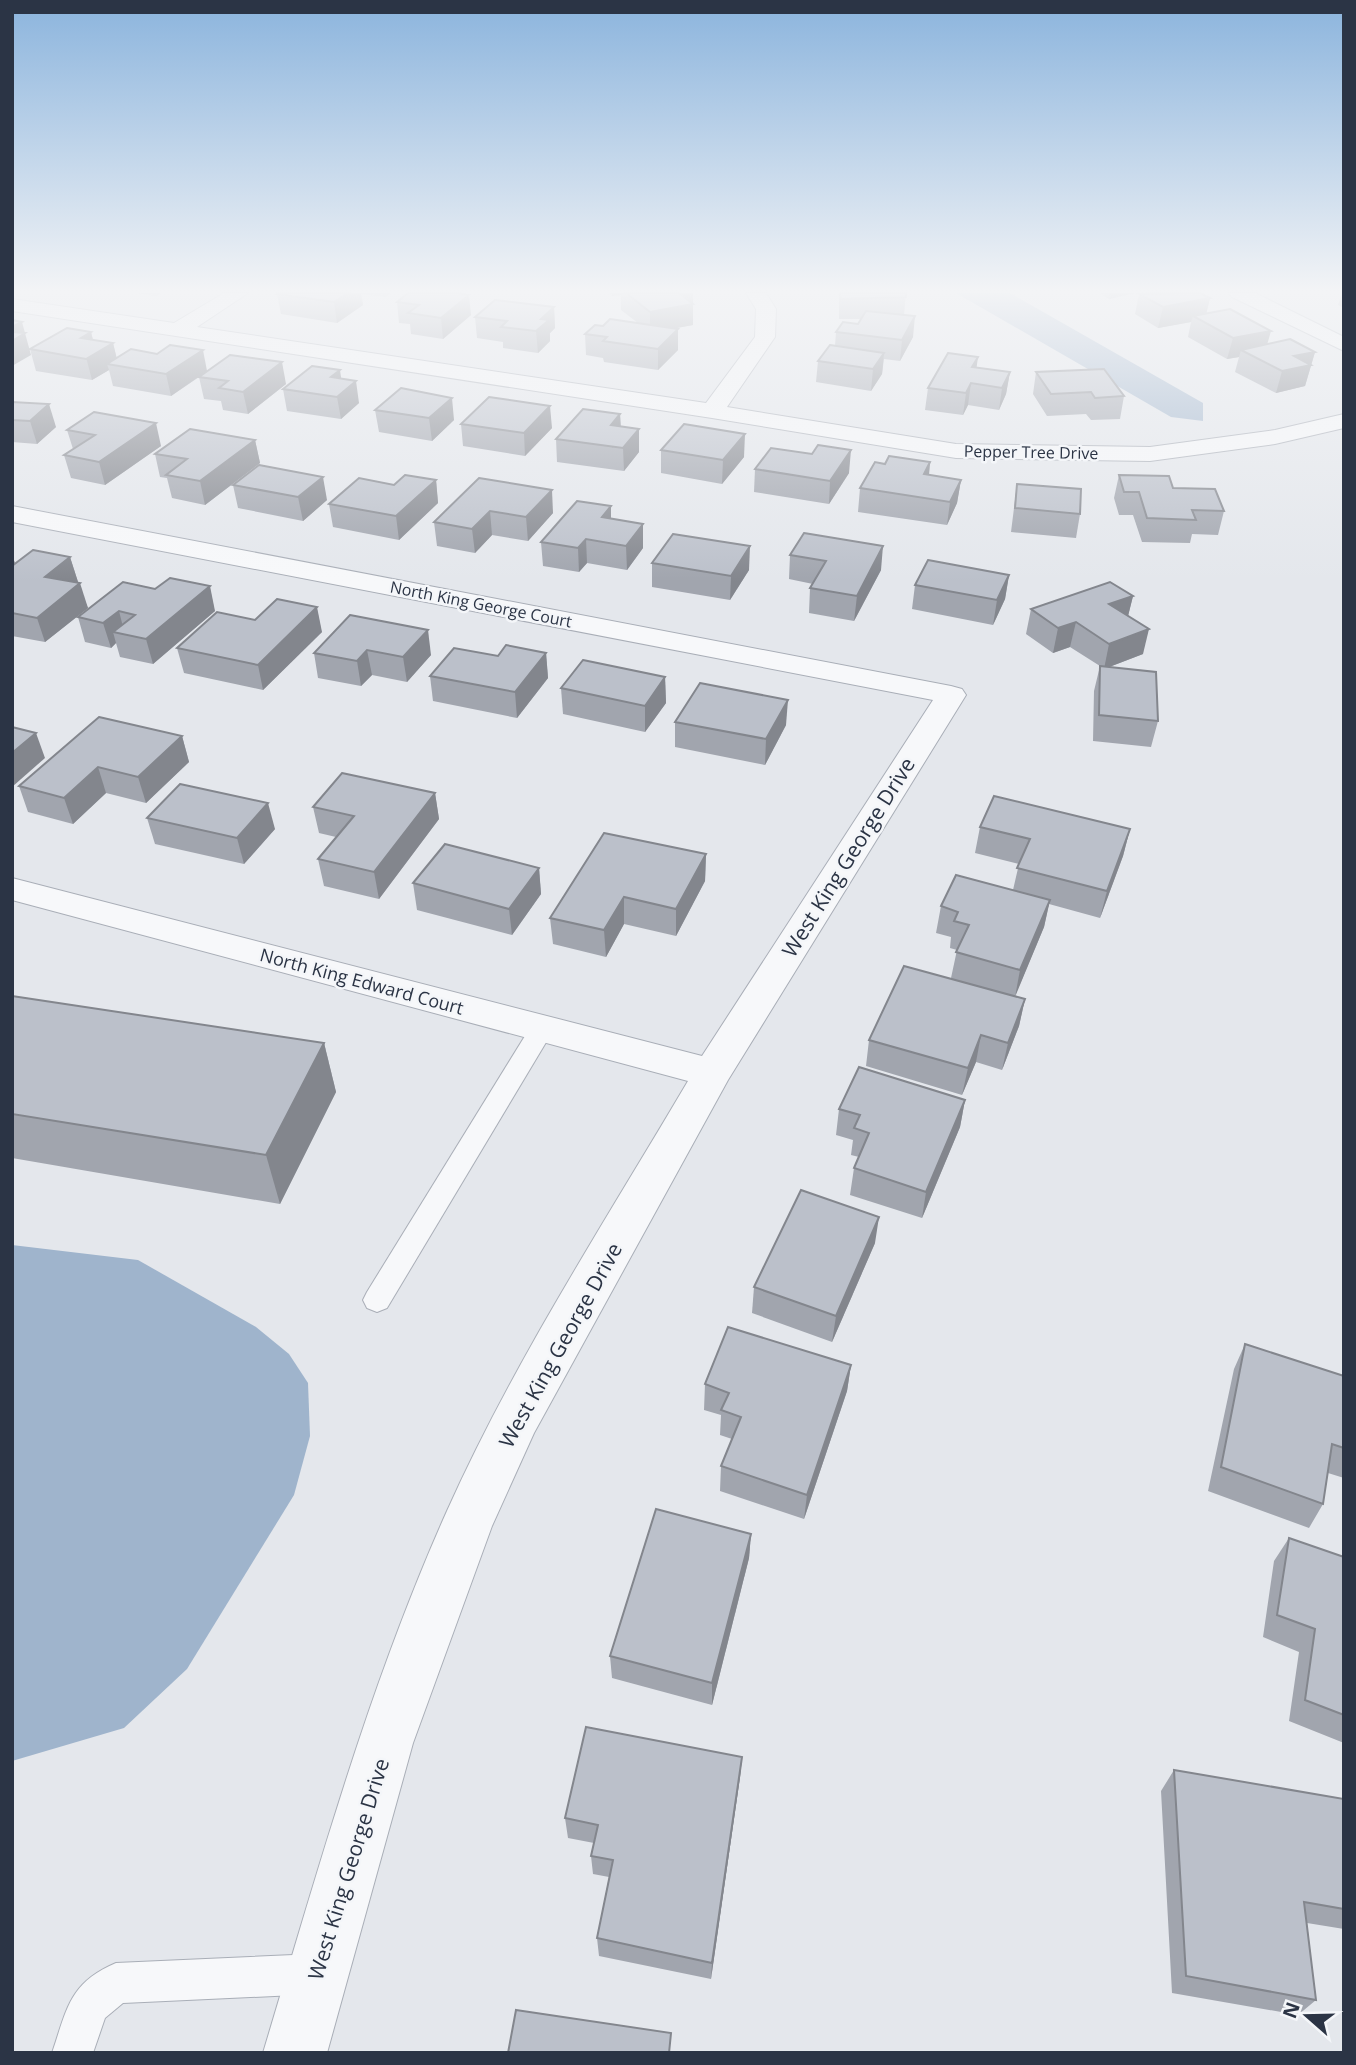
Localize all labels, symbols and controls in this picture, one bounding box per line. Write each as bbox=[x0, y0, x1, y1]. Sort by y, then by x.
street label: Pepper Tree Drive bbox=[964, 440, 1098, 464]
street label: North King George Court bbox=[388, 576, 574, 632]
street label: West King George Drive bbox=[775, 752, 921, 962]
street label: North King Edward Court bbox=[258, 942, 466, 1020]
street label: West King George Drive bbox=[492, 1237, 628, 1453]
street label: West King George Drive bbox=[301, 1755, 395, 1983]
north arrow bbox=[1272, 1981, 1342, 2051]
text: N bbox=[1276, 1998, 1306, 2022]

